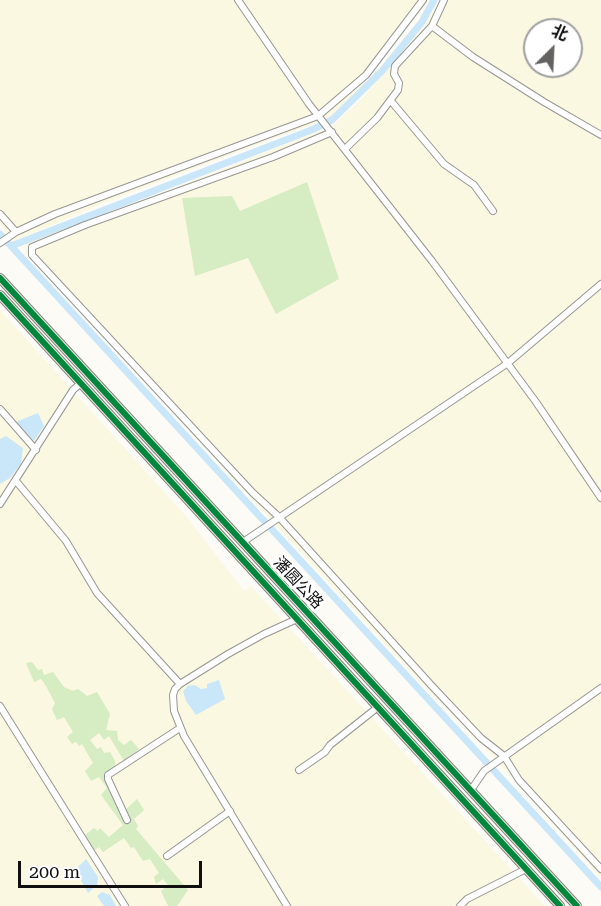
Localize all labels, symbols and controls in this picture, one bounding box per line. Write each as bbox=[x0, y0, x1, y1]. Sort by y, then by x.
north arrow bbox=[523, 18, 583, 78]
text: 北 bbox=[549, 21, 571, 45]
street label: 潘圆公路 bbox=[269, 553, 327, 613]
scale bar bbox=[21, 849, 206, 887]
text: 200 m bbox=[29, 861, 80, 882]

